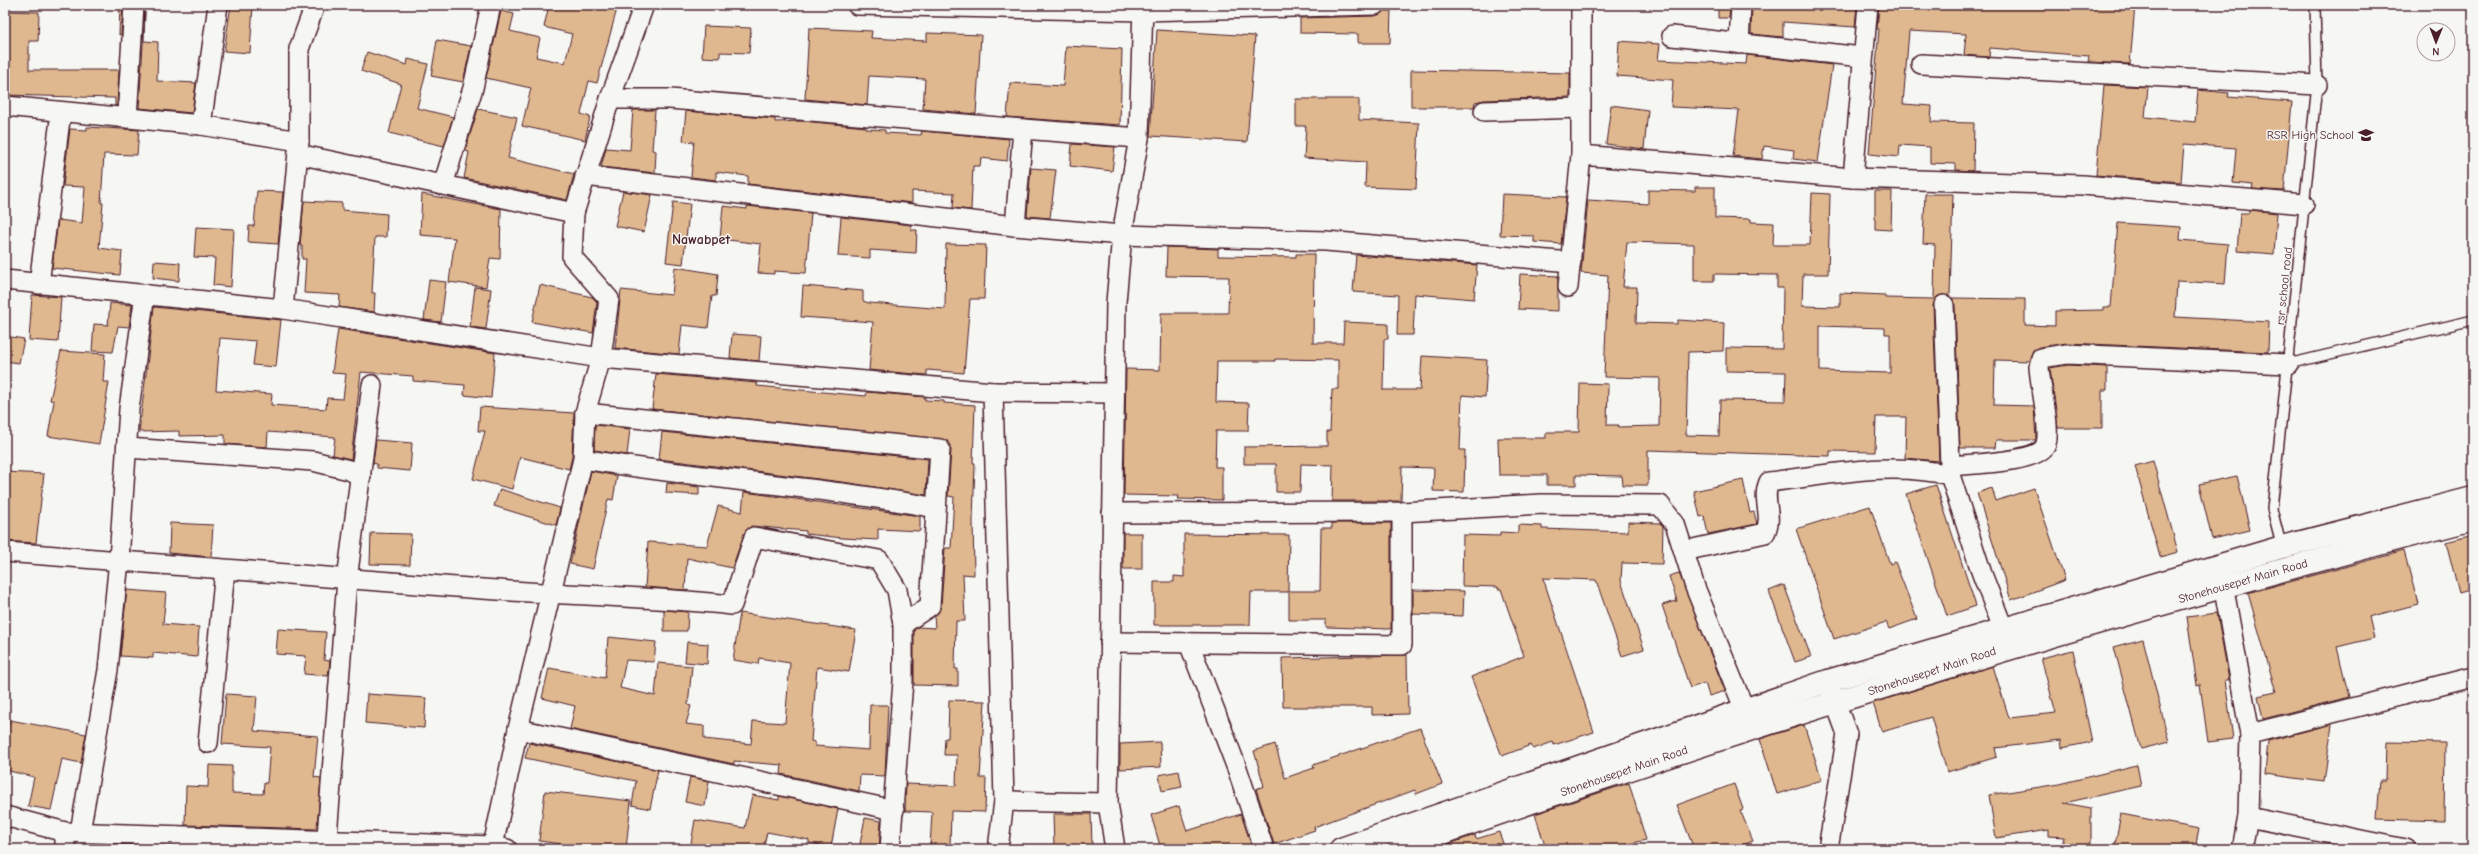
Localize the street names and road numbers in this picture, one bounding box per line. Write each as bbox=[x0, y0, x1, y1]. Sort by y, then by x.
street label: rsr school road bbox=[2273, 246, 2295, 326]
street label: Stonehousepet Main Road bbox=[2177, 556, 2309, 606]
street label: Stonehousepet Main Road bbox=[1866, 644, 1998, 698]
street label: Stonehousepet Main Road bbox=[1558, 743, 1690, 799]

